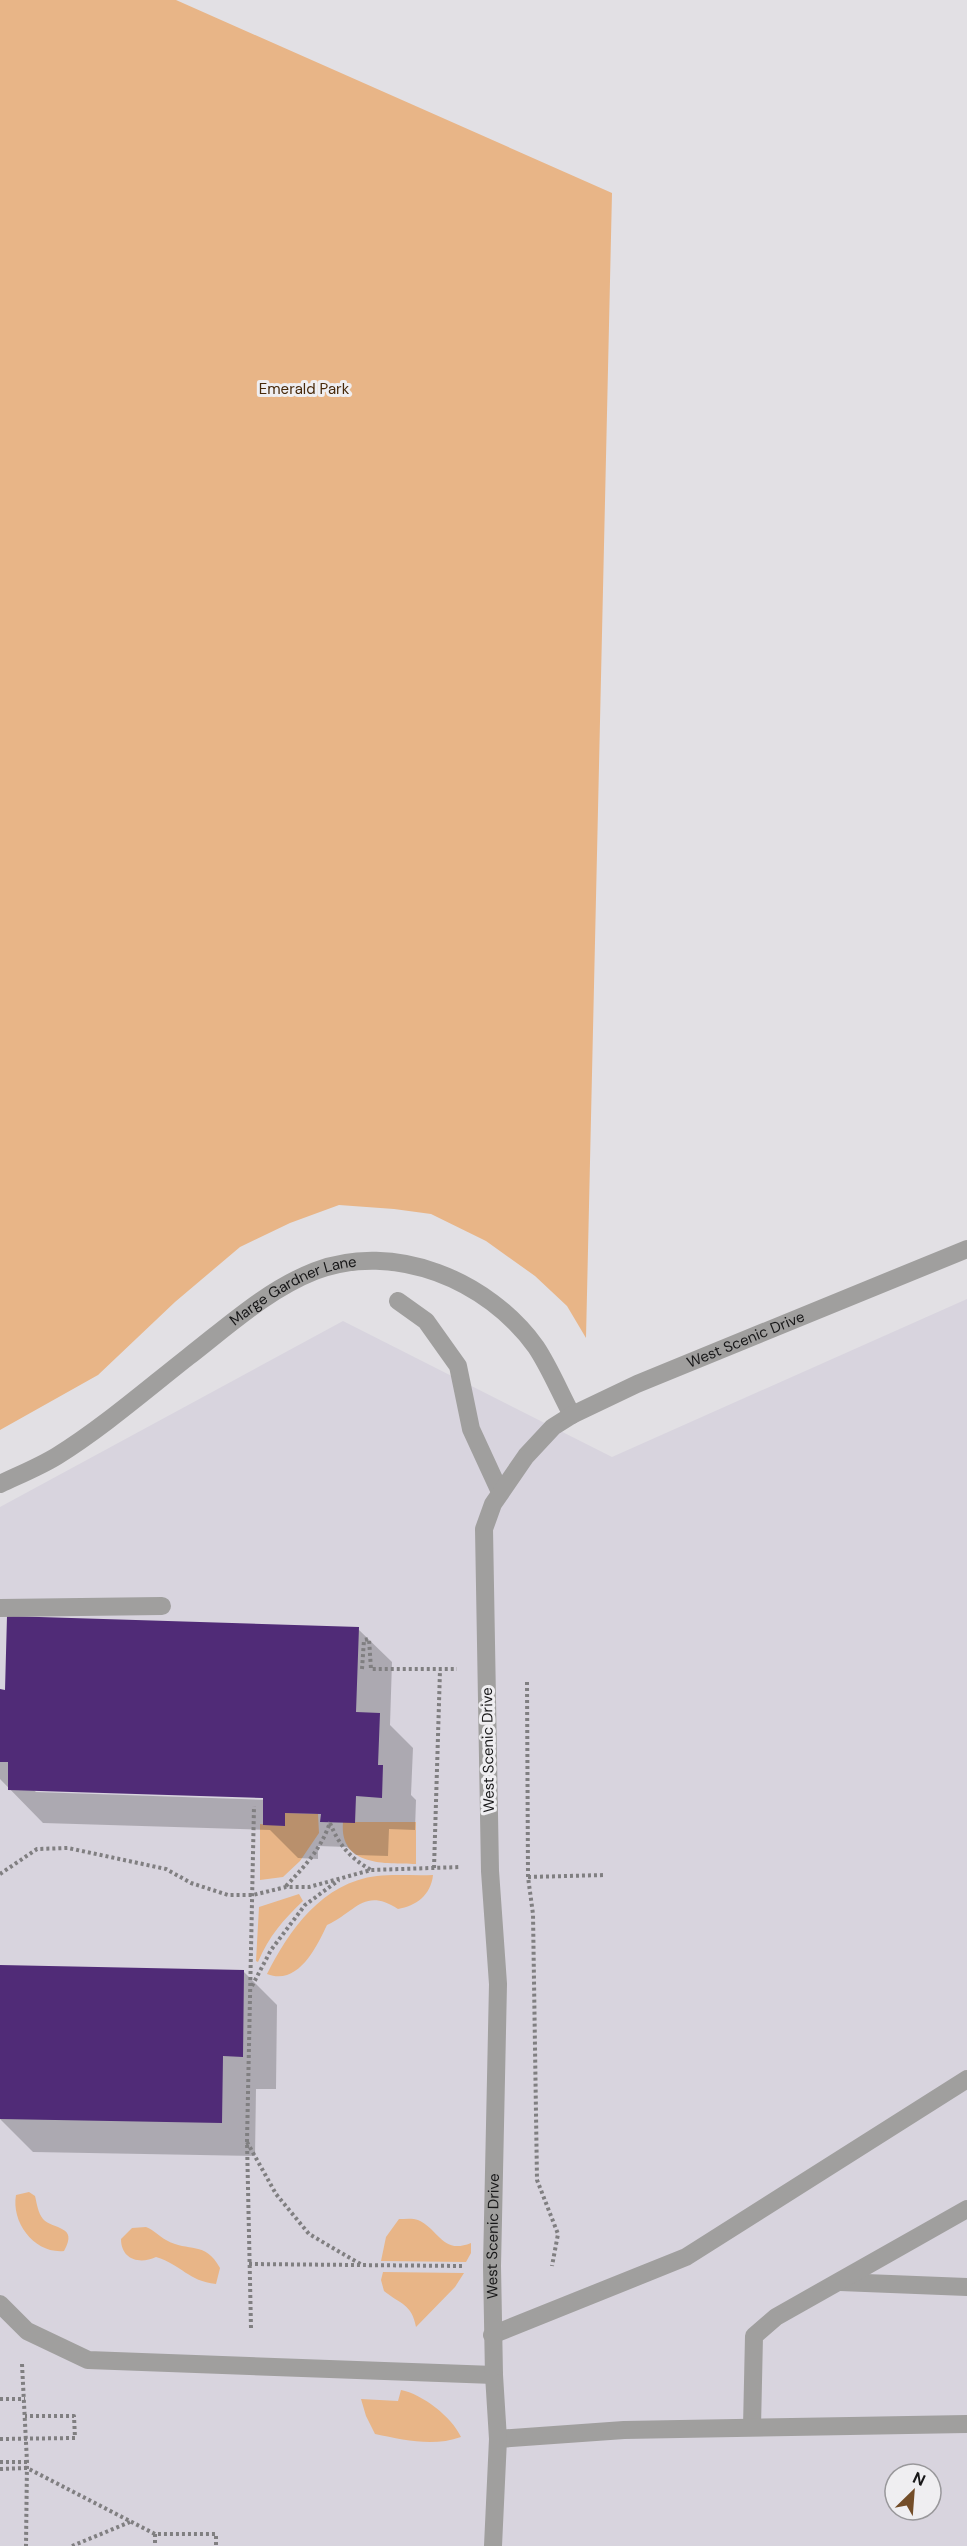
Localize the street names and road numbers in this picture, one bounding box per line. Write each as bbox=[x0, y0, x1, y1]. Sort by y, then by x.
street label: Marge Gardner Lane bbox=[225, 1251, 358, 1330]
street label: West Scenic Drive bbox=[684, 1307, 808, 1373]
street label: West Scenic Drive bbox=[477, 1687, 499, 1813]
street label: West Scenic Drive bbox=[482, 2173, 504, 2299]

